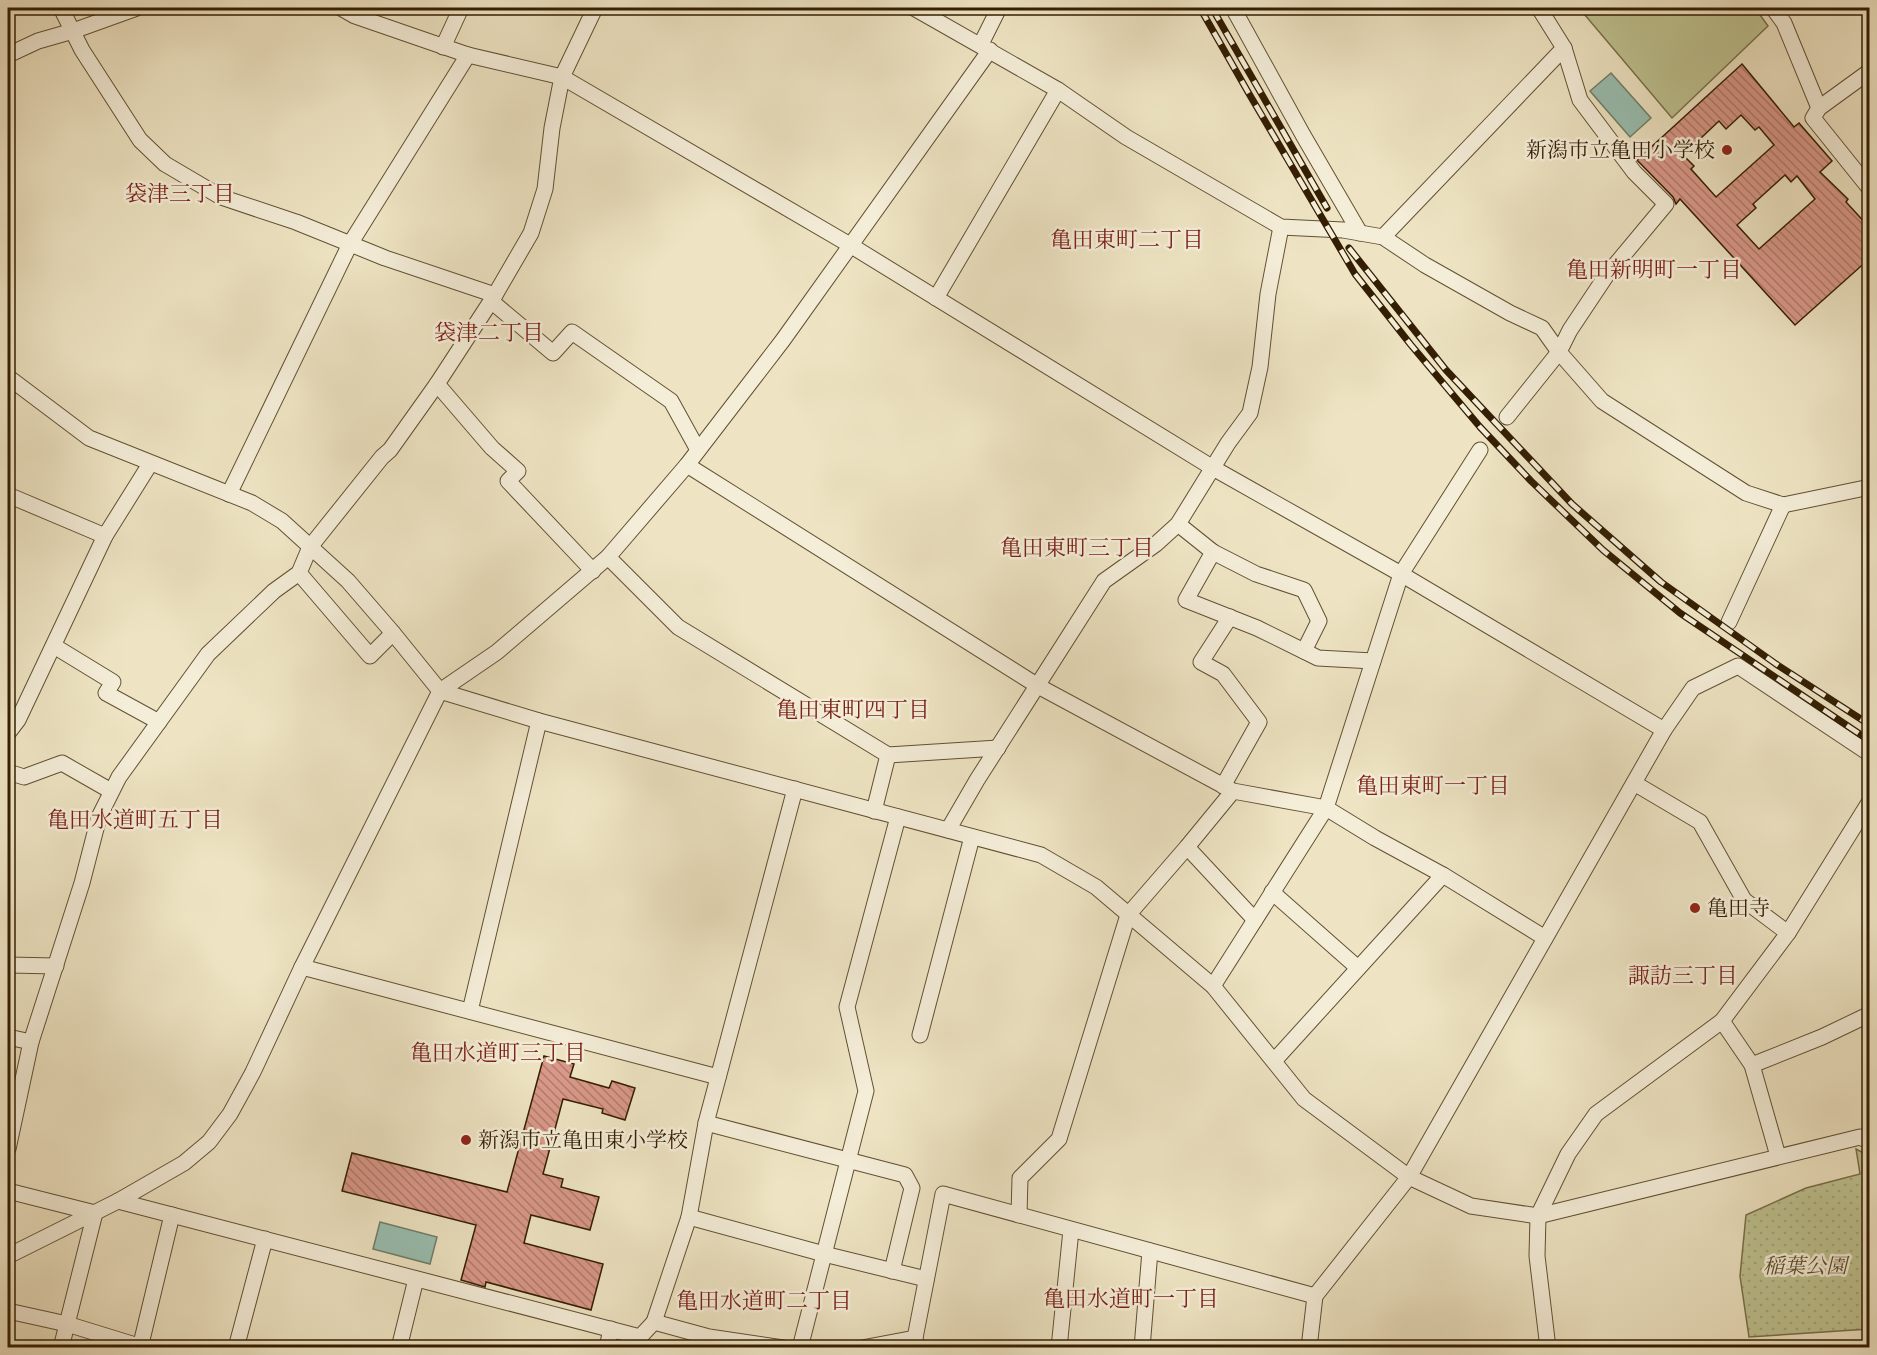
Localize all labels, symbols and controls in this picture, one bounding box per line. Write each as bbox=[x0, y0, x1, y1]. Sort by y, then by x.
place label: 新潟市立亀田小学校 bbox=[1526, 139, 1715, 162]
marker: 新潟市立亀田小学校 bbox=[1720, 143, 1734, 157]
district label: 袋津三丁目 bbox=[125, 182, 235, 206]
district label: 亀田東町二丁目 bbox=[1050, 228, 1204, 252]
district label: 亀田新明町一丁目 bbox=[1566, 258, 1742, 282]
district label: 袋津二丁目 bbox=[434, 321, 544, 345]
district label: 亀田東町三丁目 bbox=[1000, 536, 1154, 560]
district label: 亀田東町四丁目 bbox=[776, 698, 930, 722]
district label: 亀田東町一丁目 bbox=[1356, 774, 1510, 798]
district label: 亀田水道町五丁目 bbox=[47, 808, 223, 832]
place label: 亀田寺 bbox=[1707, 897, 1770, 920]
marker: 亀田寺 bbox=[1688, 901, 1702, 915]
district label: 諏訪三丁目 bbox=[1628, 964, 1738, 988]
district label: 亀田水道町三丁目 bbox=[410, 1041, 586, 1065]
place label: 新潟市立亀田東小学校 bbox=[478, 1129, 688, 1152]
marker: 新潟市立亀田東小学校 bbox=[459, 1133, 473, 1147]
park label: 稲葉公園 bbox=[1763, 1255, 1850, 1278]
district label: 亀田水道町一丁目 bbox=[1043, 1287, 1219, 1311]
district label: 亀田水道町二丁目 bbox=[676, 1289, 852, 1313]

